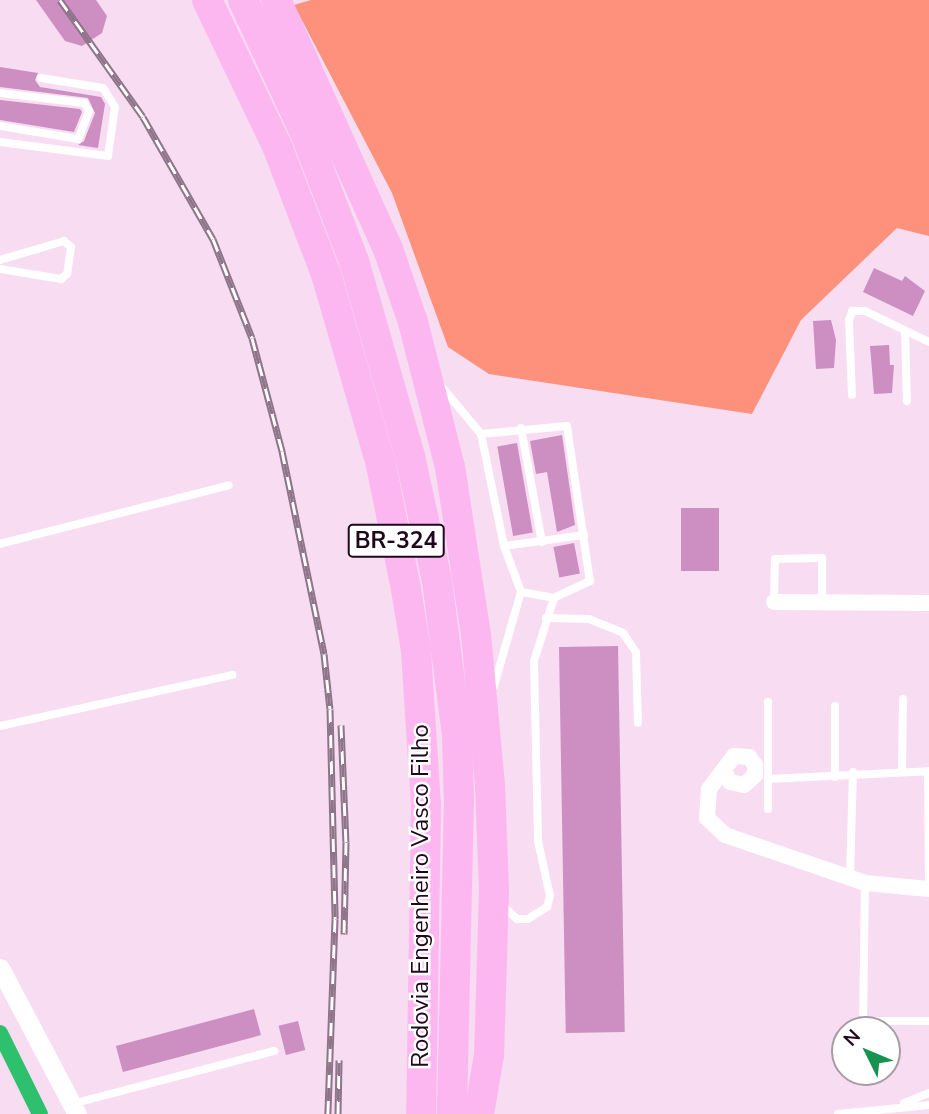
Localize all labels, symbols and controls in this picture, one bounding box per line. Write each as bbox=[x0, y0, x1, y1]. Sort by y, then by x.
road number: BR-324 bbox=[347, 522, 445, 561]
street label: Rodovia Engenheiro Vasco Filho bbox=[407, 724, 435, 1068]
north arrow bbox=[831, 1016, 901, 1086]
text: N bbox=[838, 1024, 866, 1052]

